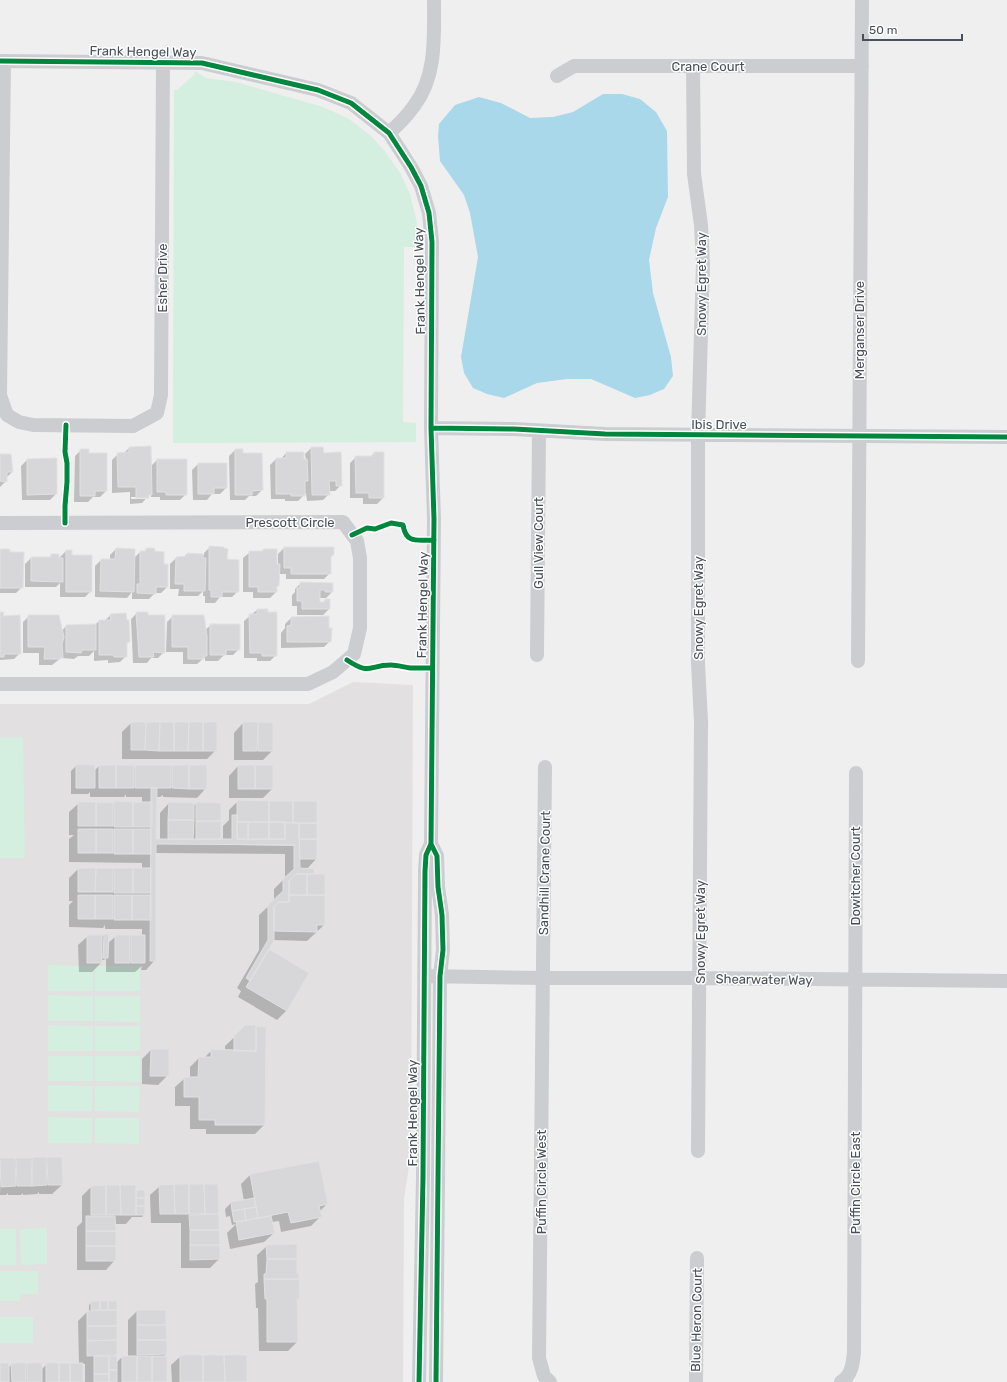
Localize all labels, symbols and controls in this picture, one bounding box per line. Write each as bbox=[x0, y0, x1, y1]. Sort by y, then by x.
scale bar bbox=[863, 16, 962, 42]
text: 50 m bbox=[869, 23, 897, 37]
street label: Frank Hengel Way bbox=[89, 43, 197, 61]
street label: Crane Court bbox=[672, 59, 744, 74]
street label: Frank Hengel Way bbox=[411, 227, 429, 335]
street label: Snowy Egret Way bbox=[694, 232, 710, 336]
street label: Esher Drive bbox=[155, 244, 170, 312]
street label: Merganser Drive bbox=[852, 281, 868, 379]
street label: Ibis Drive bbox=[691, 417, 747, 432]
street label: Gull View Court bbox=[531, 497, 546, 589]
street label: Prescott Circle bbox=[245, 515, 335, 530]
street label: Frank Hengel Way bbox=[414, 551, 432, 659]
street label: Snowy Egret Way bbox=[691, 556, 707, 660]
street label: Sandhill Crane Court bbox=[536, 811, 553, 935]
street label: Dowitcher Court bbox=[848, 826, 863, 926]
street label: Snowy Egret Way bbox=[693, 880, 709, 984]
street label: Shearwater Way bbox=[715, 971, 813, 988]
street label: Frank Hengel Way bbox=[405, 1059, 421, 1167]
street label: Puffin Circle West bbox=[534, 1130, 549, 1234]
street label: Puffin Circle East bbox=[848, 1132, 863, 1234]
street label: Blue Heron Court bbox=[688, 1268, 705, 1372]

